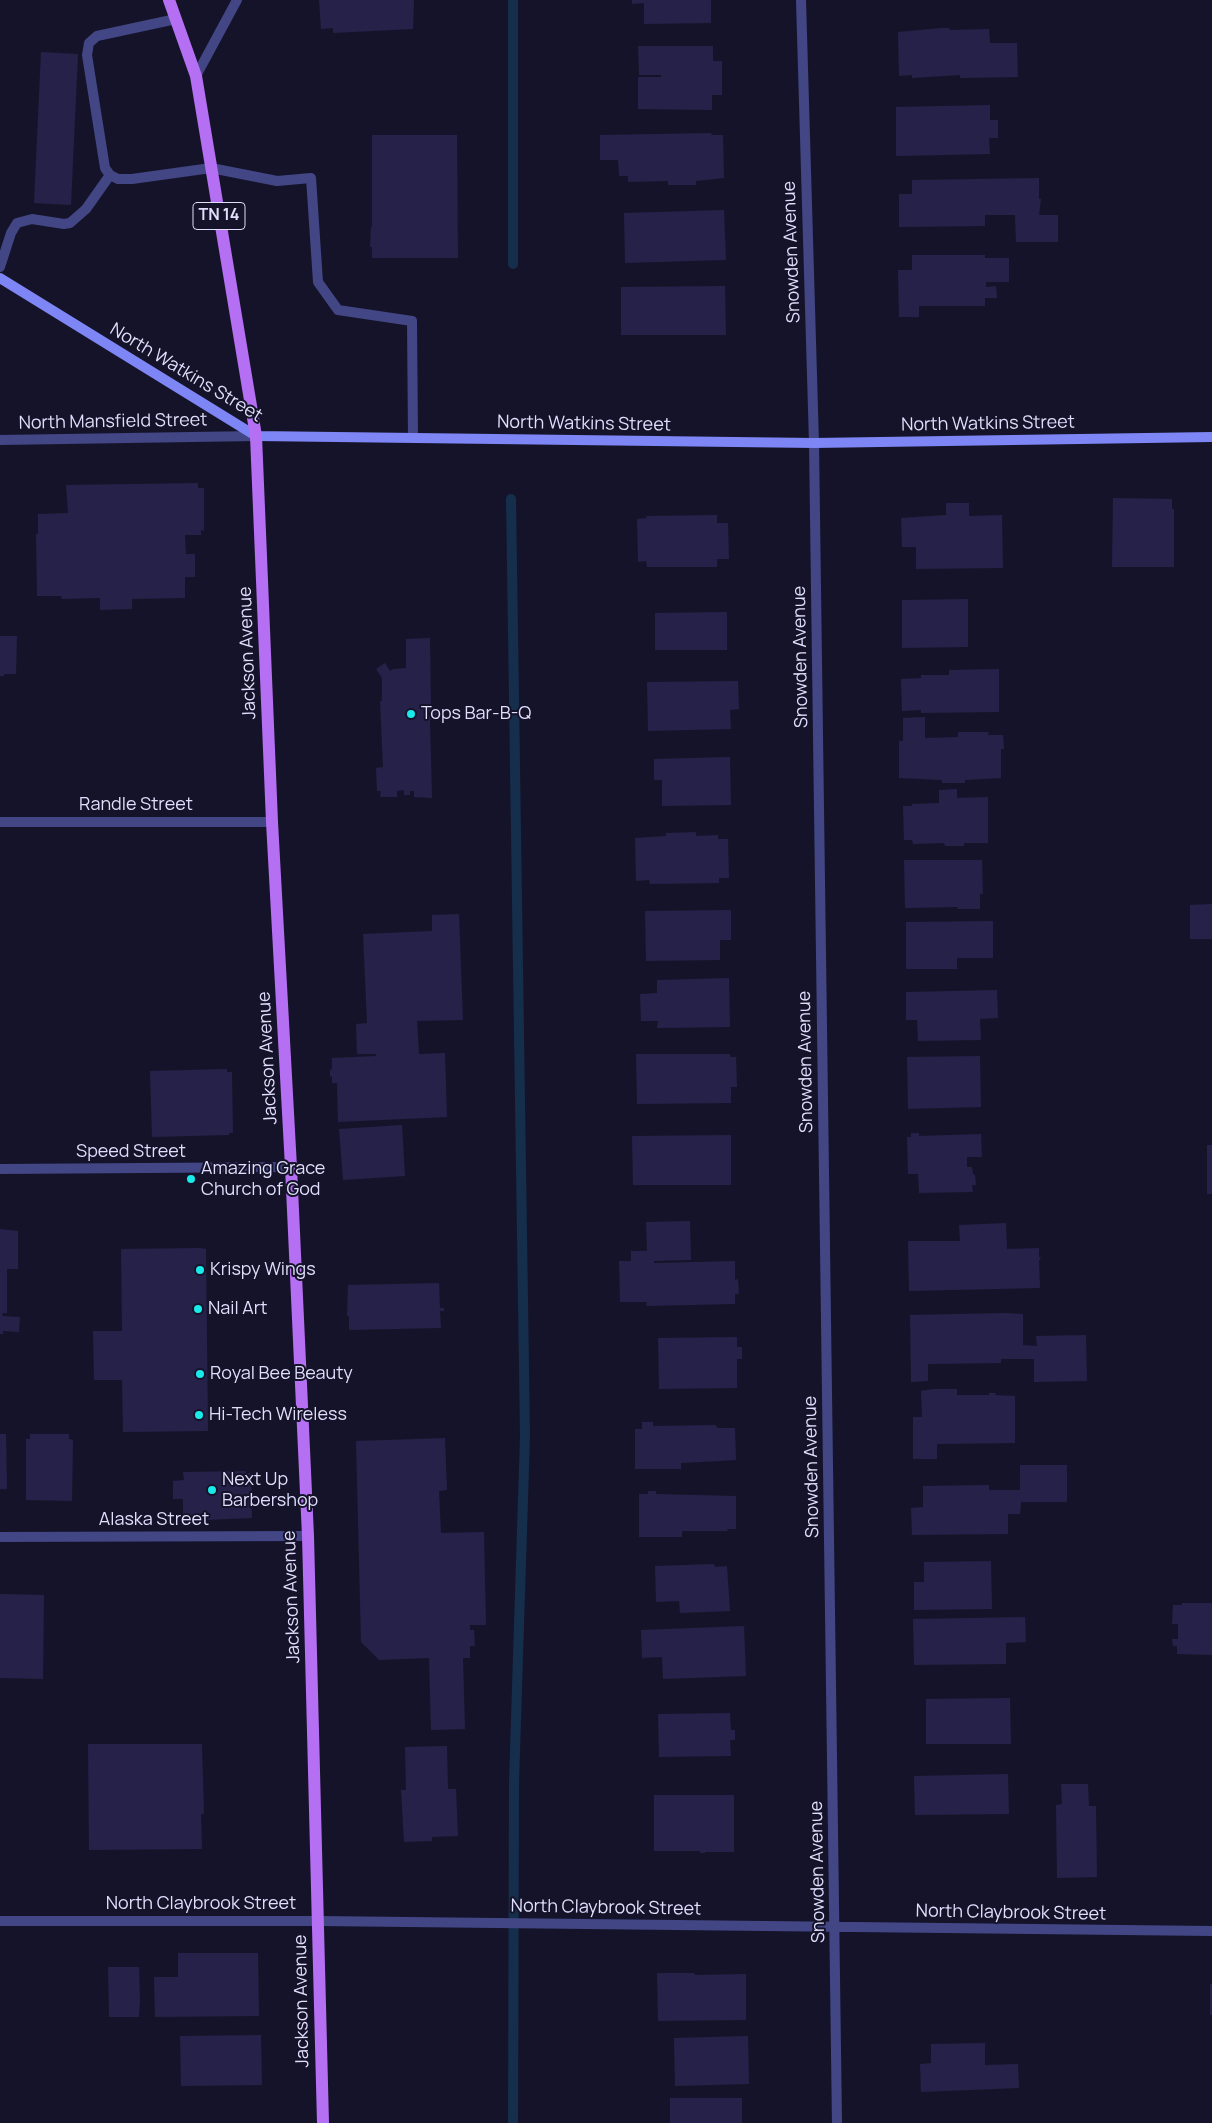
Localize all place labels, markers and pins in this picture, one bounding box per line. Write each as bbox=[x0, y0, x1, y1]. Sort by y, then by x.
place label: Tops Bar-B-Q bbox=[421, 703, 531, 725]
marker: Tops Bar-B-Q bbox=[405, 708, 417, 720]
place label: Amazing Grace Church of God bbox=[201, 1158, 325, 1200]
marker: Amazing Grace Church of God bbox=[185, 1173, 197, 1185]
place label: Krispy Wings bbox=[210, 1259, 316, 1281]
marker: Krispy Wings bbox=[194, 1264, 206, 1276]
place label: Nail Art bbox=[208, 1298, 267, 1320]
marker: Nail Art bbox=[192, 1303, 204, 1315]
place label: Royal Bee Beauty bbox=[210, 1363, 353, 1385]
marker: Royal Bee Beauty bbox=[194, 1368, 206, 1380]
place label: Hi-Tech Wireless bbox=[209, 1404, 347, 1426]
marker: Hi-Tech Wireless bbox=[193, 1409, 205, 1421]
place label: Next Up Barbershop bbox=[222, 1469, 318, 1512]
marker: Next Up Barbershop bbox=[206, 1484, 218, 1496]

